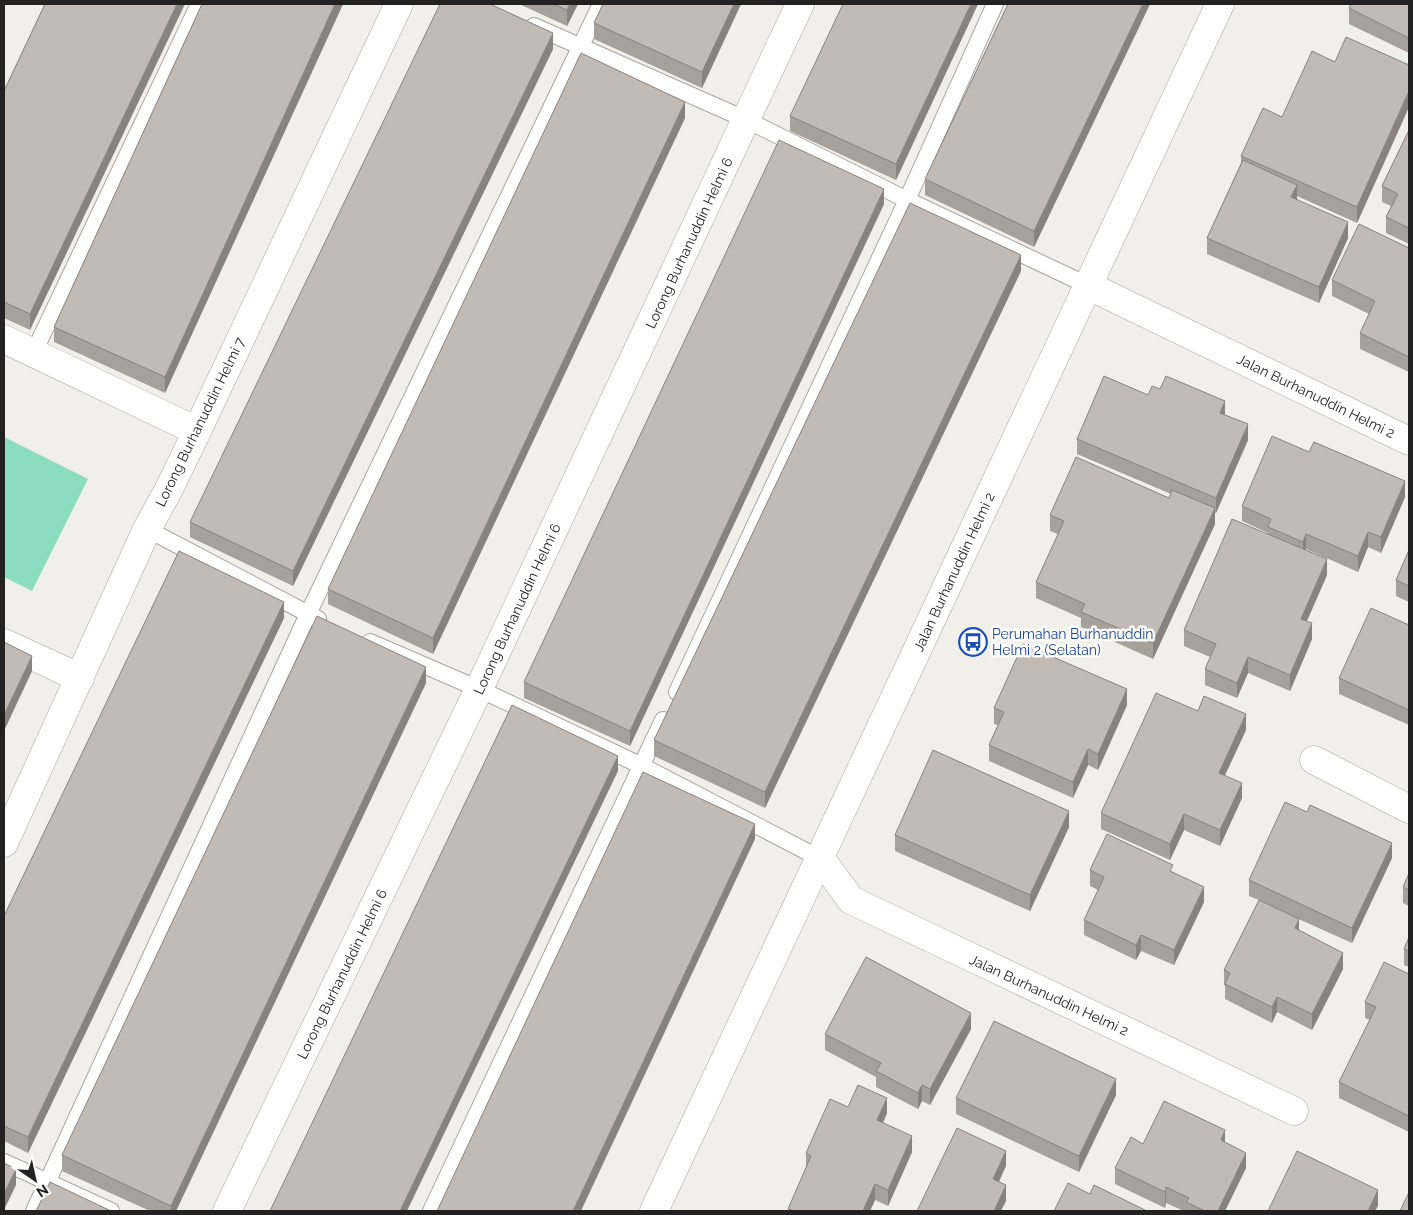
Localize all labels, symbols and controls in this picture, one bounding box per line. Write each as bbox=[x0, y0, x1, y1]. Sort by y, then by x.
street label: Lorong Burhanuddin Helmi 6 bbox=[642, 155, 736, 331]
street label: Lorong Burhanuddin Helmi 7 bbox=[152, 334, 248, 509]
street label: Jalan Burhanuddin Helmi 2 bbox=[1235, 351, 1397, 441]
street label: Jalan Burhanuddin Helmi 2 bbox=[910, 490, 998, 654]
street label: Lorong Burhanuddin Helmi 6 bbox=[470, 521, 564, 697]
place label: Perumahan Burhanuddin Helmi 2 (Selatan) bbox=[992, 626, 1154, 658]
bus stop icon: Perumahan Burhanuddin Helmi 2 (Selatan) bbox=[958, 627, 988, 657]
street label: Lorong Burhanuddin Helmi 6 bbox=[294, 886, 390, 1062]
street label: Jalan Burhanuddin Helmi 2 bbox=[967, 951, 1131, 1039]
north arrow bbox=[10, 1155, 60, 1205]
text: N bbox=[33, 1181, 51, 1200]

